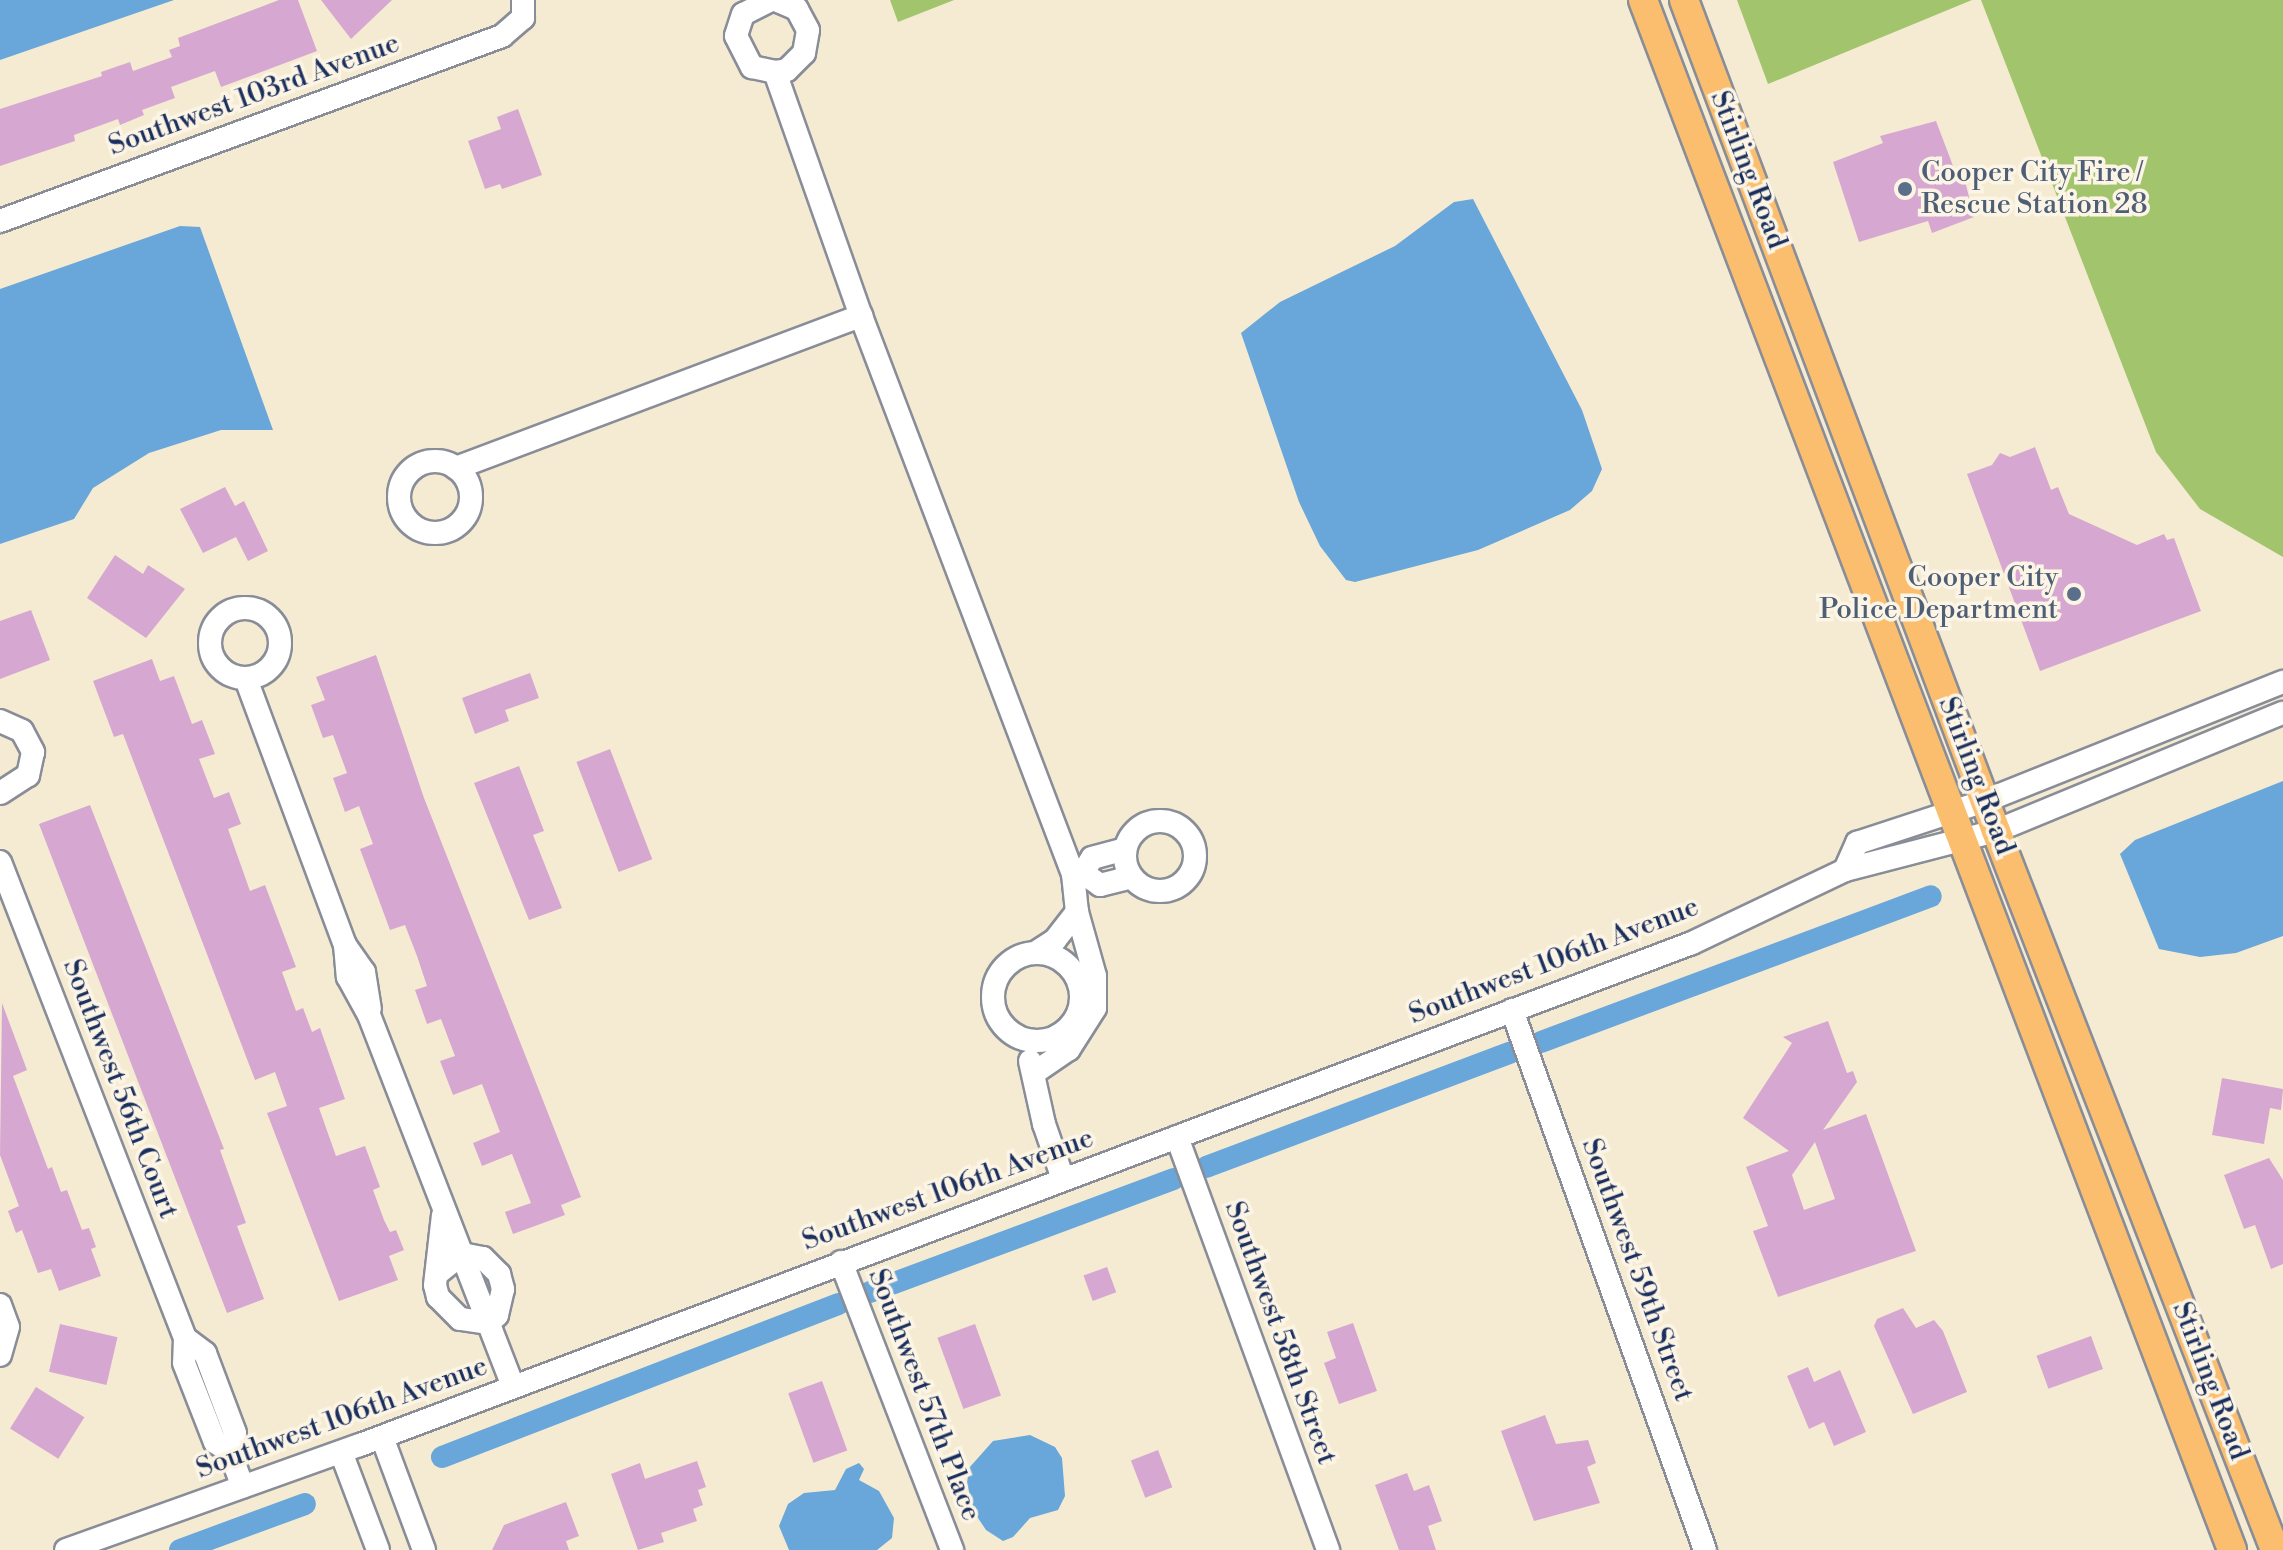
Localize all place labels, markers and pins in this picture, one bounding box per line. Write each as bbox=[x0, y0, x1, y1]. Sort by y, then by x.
place label: Cooper City Fire / Rescue Station 28 bbox=[1921, 156, 2148, 222]
marker: Cooper City Fire / Rescue Station 28 bbox=[1896, 180, 1914, 198]
place label: Cooper City Police Department bbox=[1819, 561, 2058, 627]
marker: Cooper City Police Department bbox=[2065, 585, 2083, 603]

